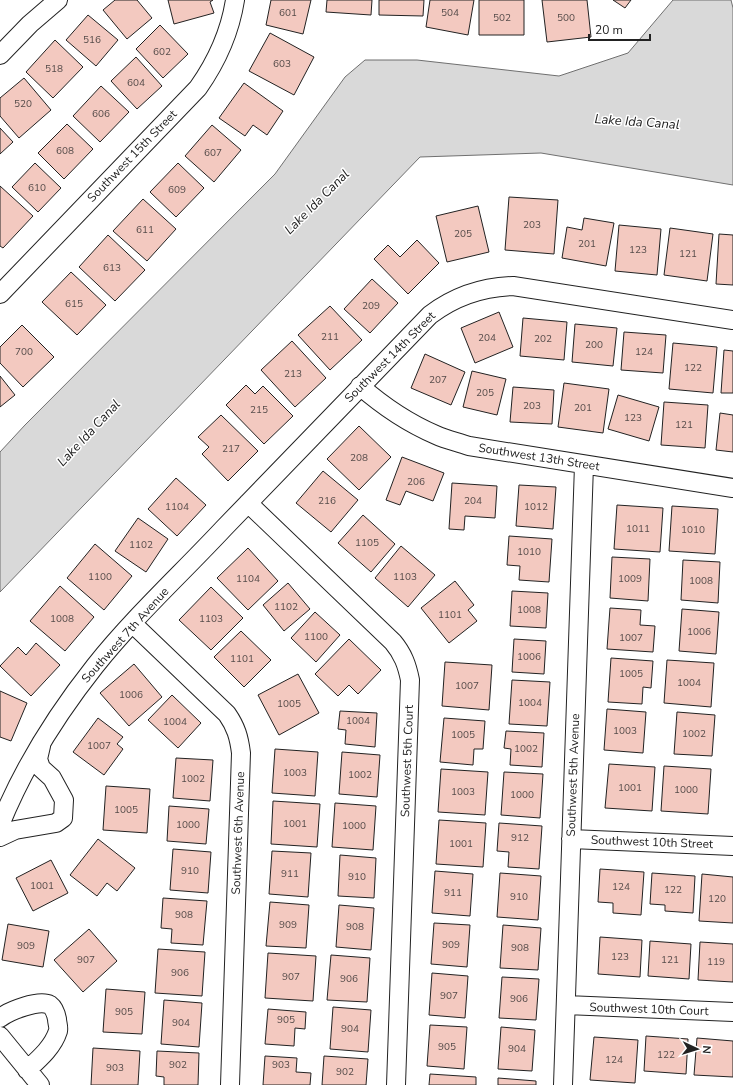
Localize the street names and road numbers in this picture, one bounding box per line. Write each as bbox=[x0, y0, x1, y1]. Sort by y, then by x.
street label: Southwest 15th Street bbox=[84, 106, 181, 206]
street label: Southwest 14th Street bbox=[341, 308, 439, 406]
street label: Southwest 13th Street bbox=[477, 440, 601, 475]
street label: Southwest 7th Avenue bbox=[78, 584, 172, 686]
street label: Southwest 5th Court bbox=[397, 704, 417, 817]
street label: Southwest 5th Avenue bbox=[563, 713, 583, 837]
street label: Southwest 6th Avenue bbox=[228, 771, 248, 895]
street label: Southwest 10th Street bbox=[591, 832, 714, 852]
street label: Southwest 10th Court bbox=[589, 999, 710, 1019]

